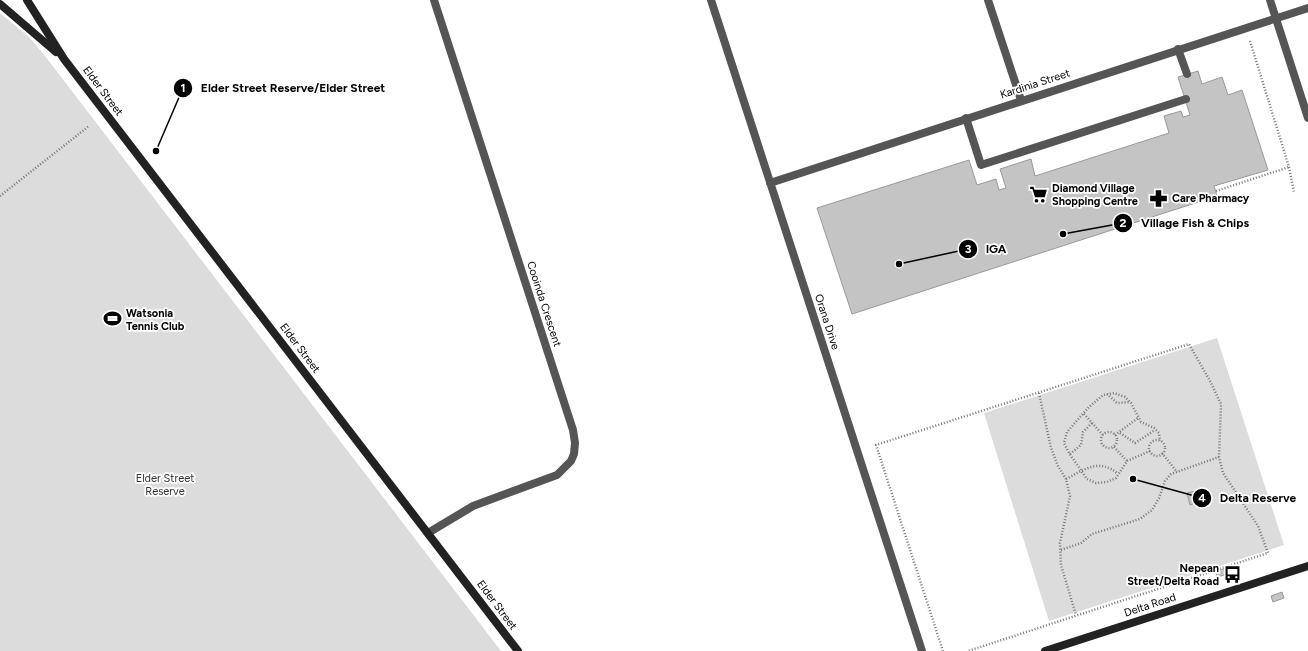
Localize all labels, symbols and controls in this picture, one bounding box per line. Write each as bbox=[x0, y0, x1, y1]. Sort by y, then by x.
street label: Elder Street bbox=[80, 64, 126, 118]
street label: Kardinia Street bbox=[998, 67, 1072, 101]
callout: Elder Street Reserve/Elder Street bbox=[173, 76, 394, 100]
text: 1 bbox=[180, 81, 186, 95]
text: Elder Street Reserve/Elder Street bbox=[201, 81, 385, 95]
place label: Diamond Village Shopping Centre bbox=[1052, 182, 1138, 208]
supermarket icon: Diamond Village Shopping Centre bbox=[1029, 184, 1049, 204]
pharmacy icon: Care Pharmacy bbox=[1149, 188, 1169, 208]
place label: Care Pharmacy bbox=[1172, 192, 1250, 205]
callout: Village Fish & Chips bbox=[1113, 211, 1257, 235]
text: 2 bbox=[1120, 216, 1127, 230]
text: Village Fish & Chips bbox=[1141, 216, 1249, 230]
callout: IGA bbox=[958, 237, 1015, 261]
text: 3 bbox=[965, 242, 972, 256]
text: IGA bbox=[986, 242, 1007, 256]
street label: Cooinda Crescent bbox=[524, 260, 564, 348]
street label: Orana Drive bbox=[812, 293, 842, 351]
place label: Watsonia Tennis Club bbox=[126, 307, 185, 333]
sports icon: Watsonia Tennis Club bbox=[103, 309, 123, 329]
street label: Elder Street bbox=[277, 321, 323, 375]
park label: Elder Street Reserve bbox=[136, 472, 194, 498]
callout: Delta Reserve bbox=[1192, 486, 1305, 510]
text: 4 bbox=[1198, 491, 1206, 505]
text: Delta Reserve bbox=[1220, 491, 1296, 505]
place label: Nepean Street/Delta Road bbox=[1127, 562, 1219, 588]
bus stop icon: Nepean Street/Delta Road bbox=[1222, 564, 1242, 584]
street label: Elder Street bbox=[474, 578, 520, 632]
street label: Delta Road bbox=[1122, 591, 1178, 619]

